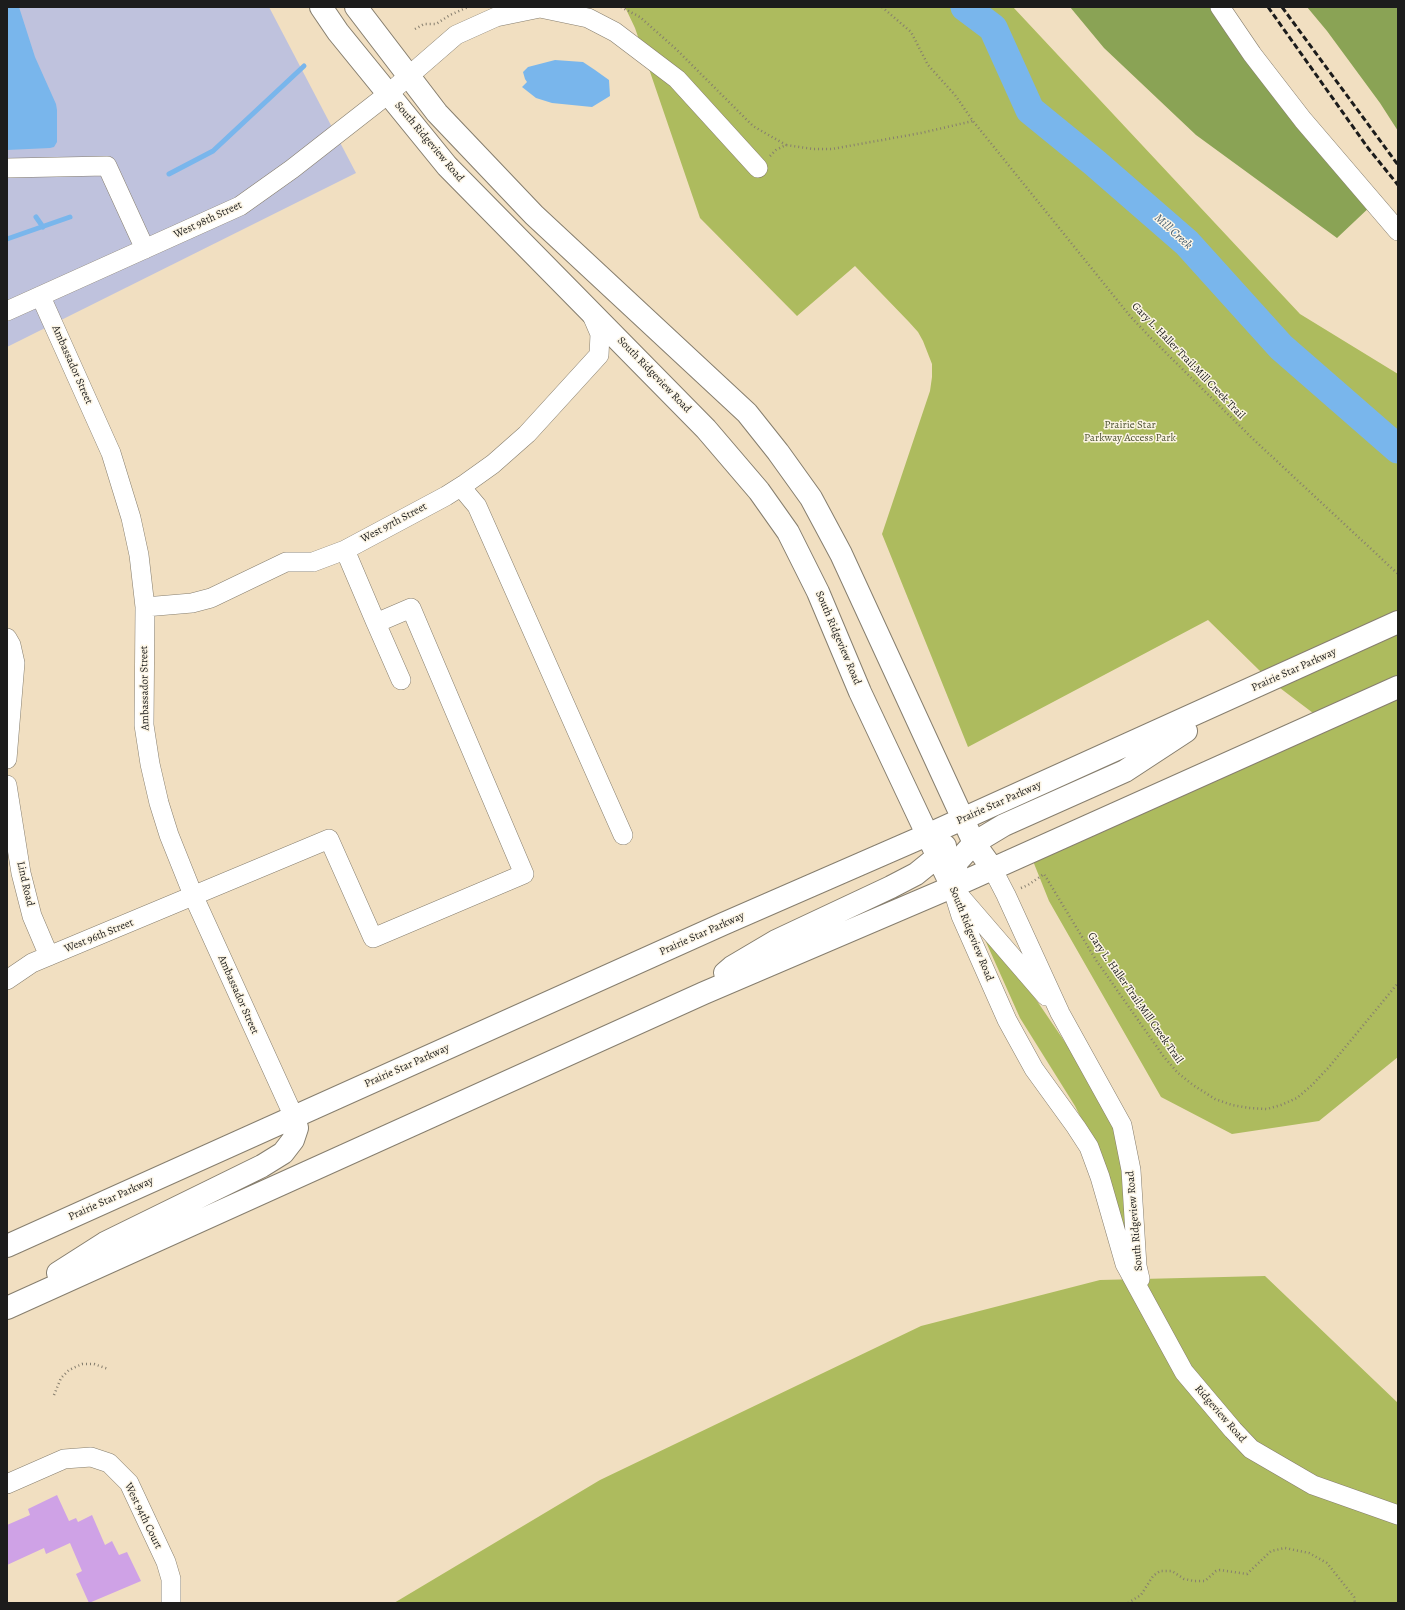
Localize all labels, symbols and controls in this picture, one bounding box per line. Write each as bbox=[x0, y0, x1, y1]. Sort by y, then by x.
street label: South Ridgeview Road bbox=[392, 99, 466, 185]
street label: West 98th Street bbox=[172, 198, 244, 242]
water label: Mill Creek bbox=[1151, 211, 1195, 253]
street label: Gary L. Haller Trail;Mill Creek Trail bbox=[1129, 300, 1247, 422]
street label: Ambassador Street bbox=[49, 324, 95, 406]
street label: South Ridgeview Road bbox=[614, 334, 694, 416]
park label: Prairie Star Parkway Access Park bbox=[1084, 418, 1176, 444]
street label: West 97th Street bbox=[359, 500, 429, 546]
street label: South Ridgeview Road bbox=[812, 589, 864, 687]
street label: Ambassador Street bbox=[138, 645, 152, 731]
street label: Prairie Star Parkway bbox=[1249, 645, 1339, 695]
street label: Prairie Star Parkway bbox=[954, 778, 1044, 828]
street label: Lind Road bbox=[13, 860, 37, 908]
street label: South Ridgeview Road bbox=[946, 885, 996, 983]
street label: Prairie Star Parkway bbox=[657, 909, 747, 959]
street label: West 96th Street bbox=[62, 916, 136, 956]
street label: Gary L. Haller Trail;Mill Creek Trail bbox=[1085, 930, 1185, 1066]
street label: Ambassador Street bbox=[215, 954, 261, 1036]
street label: Prairie Star Parkway bbox=[362, 1041, 452, 1091]
street label: South Ridgeview Road bbox=[1124, 1170, 1146, 1272]
street label: Prairie Star Parkway bbox=[66, 1174, 156, 1224]
street label: Ridgeview Road bbox=[1191, 1383, 1249, 1445]
street label: West 94th Court bbox=[121, 1481, 165, 1551]

